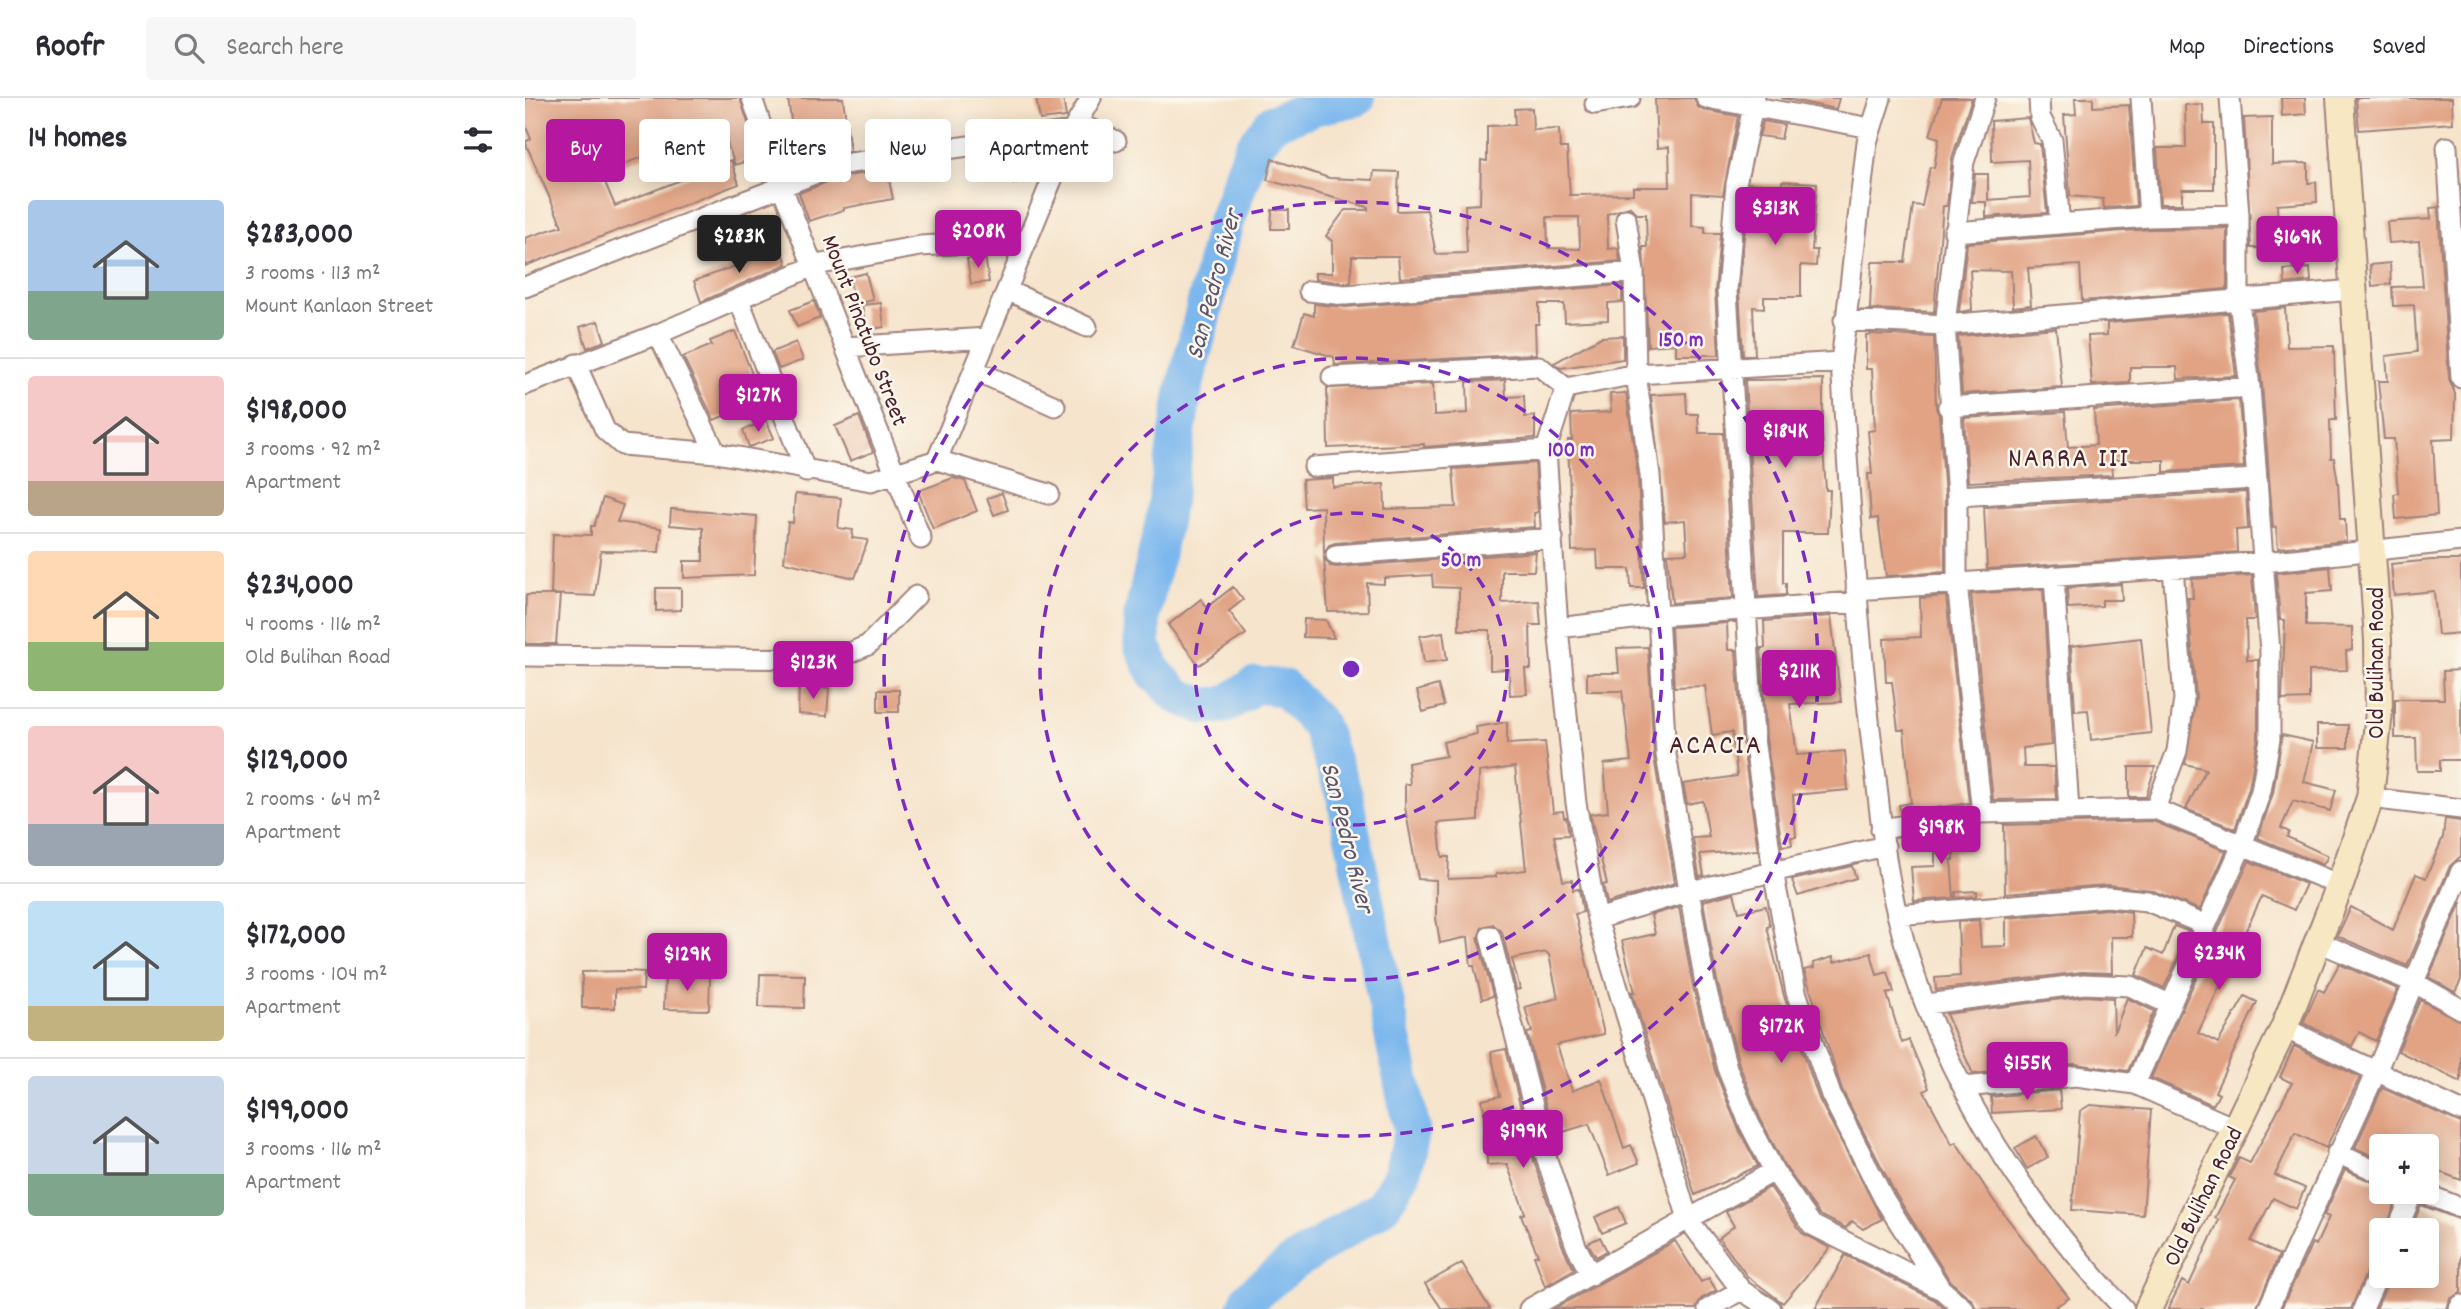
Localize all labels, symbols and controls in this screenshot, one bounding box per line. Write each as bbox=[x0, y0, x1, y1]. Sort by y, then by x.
search box bbox=[146, 17, 636, 80]
text: Roofr bbox=[35, 25, 104, 72]
icon: search bbox=[170, 29, 208, 67]
text: Search here bbox=[226, 30, 344, 67]
text: Map bbox=[2169, 31, 2205, 65]
text: Directions bbox=[2243, 31, 2334, 65]
text: Saved bbox=[2372, 31, 2426, 65]
text: 14 homes bbox=[28, 119, 127, 162]
chip: Buy bbox=[546, 119, 625, 182]
chip: Rent bbox=[639, 119, 730, 182]
chip: Filters bbox=[744, 119, 851, 182]
chip: New bbox=[865, 119, 951, 182]
chip: Apartment bbox=[965, 119, 1113, 182]
icon: filters bbox=[459, 121, 497, 159]
pin: $313K bbox=[1726, 188, 1824, 247]
text: $313K bbox=[1751, 193, 1799, 226]
water label: San Pedro River bbox=[1178, 203, 1254, 364]
pin: $208K bbox=[929, 211, 1027, 270]
text: $283,000 bbox=[245, 215, 353, 258]
pin: $283K bbox=[690, 216, 788, 275]
text: $208K bbox=[951, 216, 1005, 249]
pin: $169K bbox=[2248, 216, 2346, 276]
text: $283K bbox=[713, 221, 765, 254]
text: $169K bbox=[2272, 222, 2322, 255]
icon: home bbox=[84, 228, 168, 312]
street label: Mount Pinatubo Street bbox=[811, 231, 915, 432]
text: 3 rooms · 113 m² bbox=[245, 258, 381, 291]
text: Mount Kanlaon Street bbox=[245, 291, 433, 324]
text: 150 m bbox=[1658, 327, 1704, 357]
pin: $127K bbox=[709, 374, 807, 434]
text: $127K bbox=[735, 380, 781, 413]
text: $198,000 bbox=[245, 391, 347, 434]
icon: home bbox=[84, 404, 168, 488]
pin: $184K bbox=[1736, 410, 1834, 470]
text: $184K bbox=[1762, 416, 1808, 449]
text: 3 rooms · 92 m² bbox=[245, 434, 381, 467]
text: 100 m bbox=[1548, 437, 1594, 467]
district label: NARRA III bbox=[2008, 441, 2130, 481]
text: Apartment bbox=[245, 467, 341, 500]
text: 50 m bbox=[1441, 547, 1481, 577]
text: $234,000 bbox=[245, 566, 354, 609]
icon: home bbox=[84, 579, 168, 663]
street label: Old Bulihan Road bbox=[2361, 587, 2395, 739]
text: 4 rooms · 116 m² bbox=[245, 609, 381, 642]
text: Old Bulihan Road bbox=[245, 642, 390, 675]
pin: $123K bbox=[764, 642, 862, 701]
text: $123K bbox=[789, 647, 837, 680]
pin: $211K bbox=[1750, 650, 1848, 710]
text: $211K bbox=[1778, 656, 1820, 689]
centre of rings bbox=[1339, 657, 1363, 681]
district label: ACACIA bbox=[1669, 728, 1763, 768]
text: $129,000 bbox=[245, 741, 348, 784]
icon: home bbox=[84, 754, 168, 838]
water label: San Pedro River bbox=[1309, 759, 1383, 920]
text: 2 rooms · 64 m² bbox=[245, 784, 381, 817]
pin: $198K bbox=[1892, 806, 1990, 866]
text: $198K bbox=[1917, 812, 1965, 845]
text: Apartment bbox=[245, 817, 341, 850]
text: $172,000 bbox=[245, 916, 346, 959]
icon: home bbox=[84, 929, 168, 1013]
pin: $234K bbox=[2170, 932, 2268, 992]
pin: $129K bbox=[638, 934, 736, 993]
text: $234K bbox=[2193, 938, 2245, 971]
text: $129K bbox=[663, 939, 711, 972]
text: 3 rooms · 104 m² bbox=[245, 959, 387, 992]
text: Apartment bbox=[245, 992, 341, 1025]
pin: $172K bbox=[1732, 1006, 1830, 1065]
text: $172K bbox=[1758, 1011, 1804, 1044]
pin: $155K bbox=[1978, 1042, 2076, 1102]
text: $155K bbox=[2003, 1048, 2051, 1081]
text: $199,000 bbox=[245, 1091, 349, 1134]
icon: home bbox=[84, 1104, 168, 1188]
pin: $199K bbox=[1474, 1110, 1572, 1170]
text: $199K bbox=[1499, 1116, 1547, 1149]
street label: Old Bulihan Road bbox=[2156, 1122, 2253, 1273]
text: 3 rooms · 116 m² bbox=[245, 1134, 382, 1167]
map controls bbox=[2369, 1134, 2439, 1288]
button: + bbox=[2369, 1134, 2439, 1204]
text: Apartment bbox=[245, 1167, 341, 1200]
button: − bbox=[2369, 1218, 2439, 1288]

